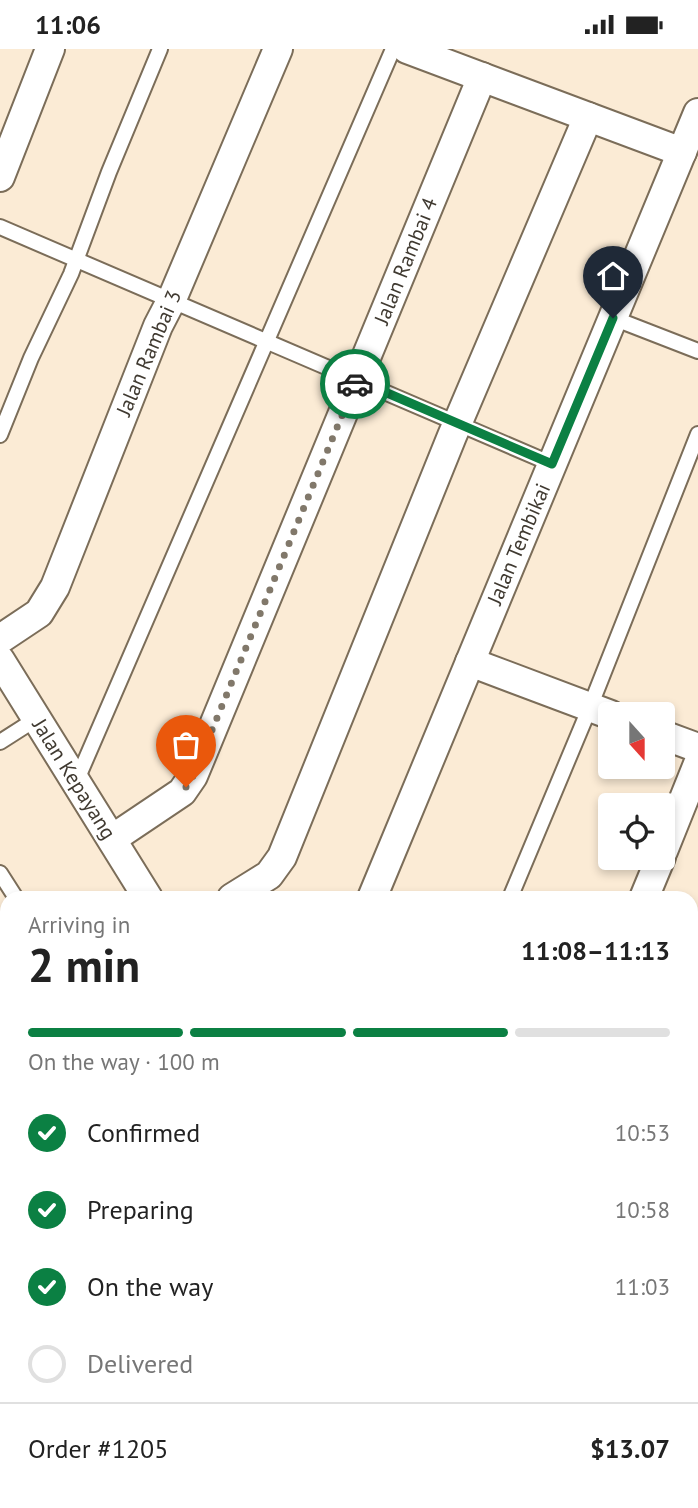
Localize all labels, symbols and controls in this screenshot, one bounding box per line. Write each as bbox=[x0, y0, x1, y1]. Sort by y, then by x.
text: 11:06 bbox=[35, 8, 101, 41]
street label: Jalan Rambai 4 bbox=[367, 193, 443, 329]
pin bbox=[583, 246, 643, 318]
icon: home bbox=[594, 257, 632, 295]
street label: Jalan Rambai 3 bbox=[109, 286, 187, 421]
courier bbox=[320, 349, 390, 419]
icon: car bbox=[336, 365, 374, 403]
street label: Jalan Tembikai bbox=[480, 479, 556, 610]
north arrow bbox=[598, 702, 676, 779]
map controls bbox=[598, 702, 675, 870]
street label: Jalan Kepayang bbox=[26, 712, 122, 844]
pin bbox=[156, 715, 216, 787]
icon: bag bbox=[167, 726, 205, 764]
button: locate bbox=[598, 793, 675, 870]
text: Arriving in bbox=[28, 910, 130, 939]
text: 11:08–11:13 bbox=[521, 934, 670, 967]
text: 2 min bbox=[28, 935, 140, 995]
text: On the way · 100 m bbox=[28, 1047, 220, 1076]
icon: check bbox=[28, 1114, 66, 1152]
text: Confirmed bbox=[87, 1116, 200, 1149]
text: 10:53 bbox=[615, 1118, 670, 1147]
icon: check bbox=[28, 1191, 66, 1229]
text: Preparing bbox=[87, 1193, 194, 1226]
text: 10:58 bbox=[615, 1195, 670, 1224]
icon: check bbox=[28, 1268, 66, 1306]
text: On the way bbox=[87, 1270, 213, 1303]
text: 11:03 bbox=[615, 1272, 670, 1301]
text: Delivered bbox=[87, 1347, 193, 1380]
text: Order #1205 bbox=[28, 1432, 168, 1465]
text: $13.07 bbox=[590, 1432, 670, 1465]

